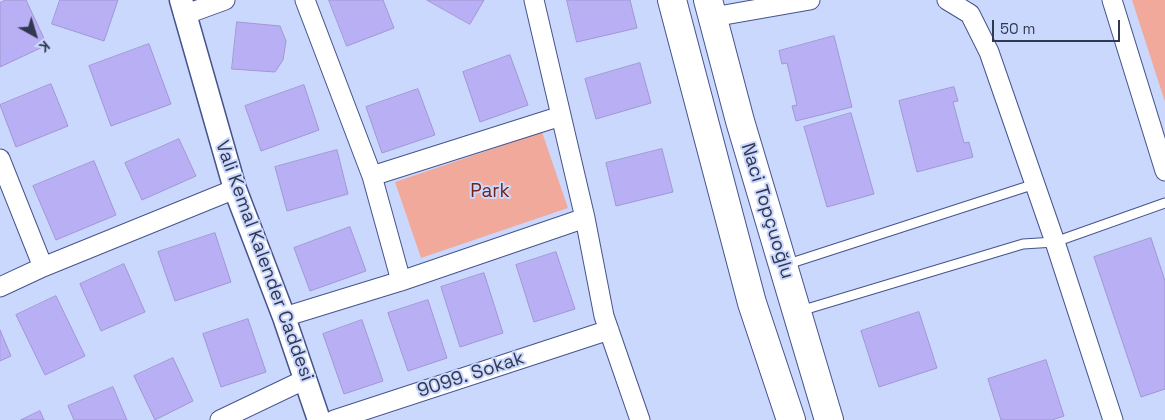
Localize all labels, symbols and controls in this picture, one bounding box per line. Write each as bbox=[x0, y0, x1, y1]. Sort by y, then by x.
north arrow bbox=[10, 10, 60, 60]
scale bar bbox=[995, 10, 1122, 42]
text: 50 m bbox=[1000, 19, 1035, 38]
text: K bbox=[35, 37, 54, 56]
street label: Vali Kemal Kalender Caddesi bbox=[210, 138, 318, 384]
street label: Naci Topçuoğlu bbox=[736, 140, 798, 282]
park label: Park bbox=[470, 181, 510, 203]
street label: 9099. Sokak bbox=[415, 347, 527, 403]

